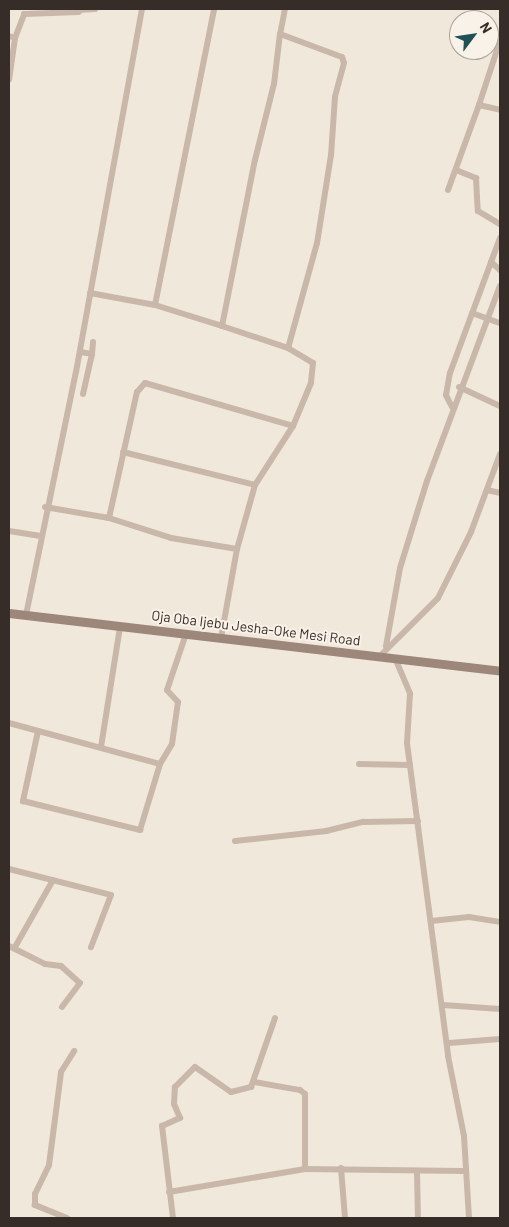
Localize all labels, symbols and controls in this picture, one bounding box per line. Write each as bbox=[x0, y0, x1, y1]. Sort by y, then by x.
north arrow bbox=[449, 10, 499, 60]
text: N bbox=[477, 19, 496, 36]
street label: Oja Oba Ijebu Jesha-Oke Mesi Road bbox=[151, 607, 361, 649]

